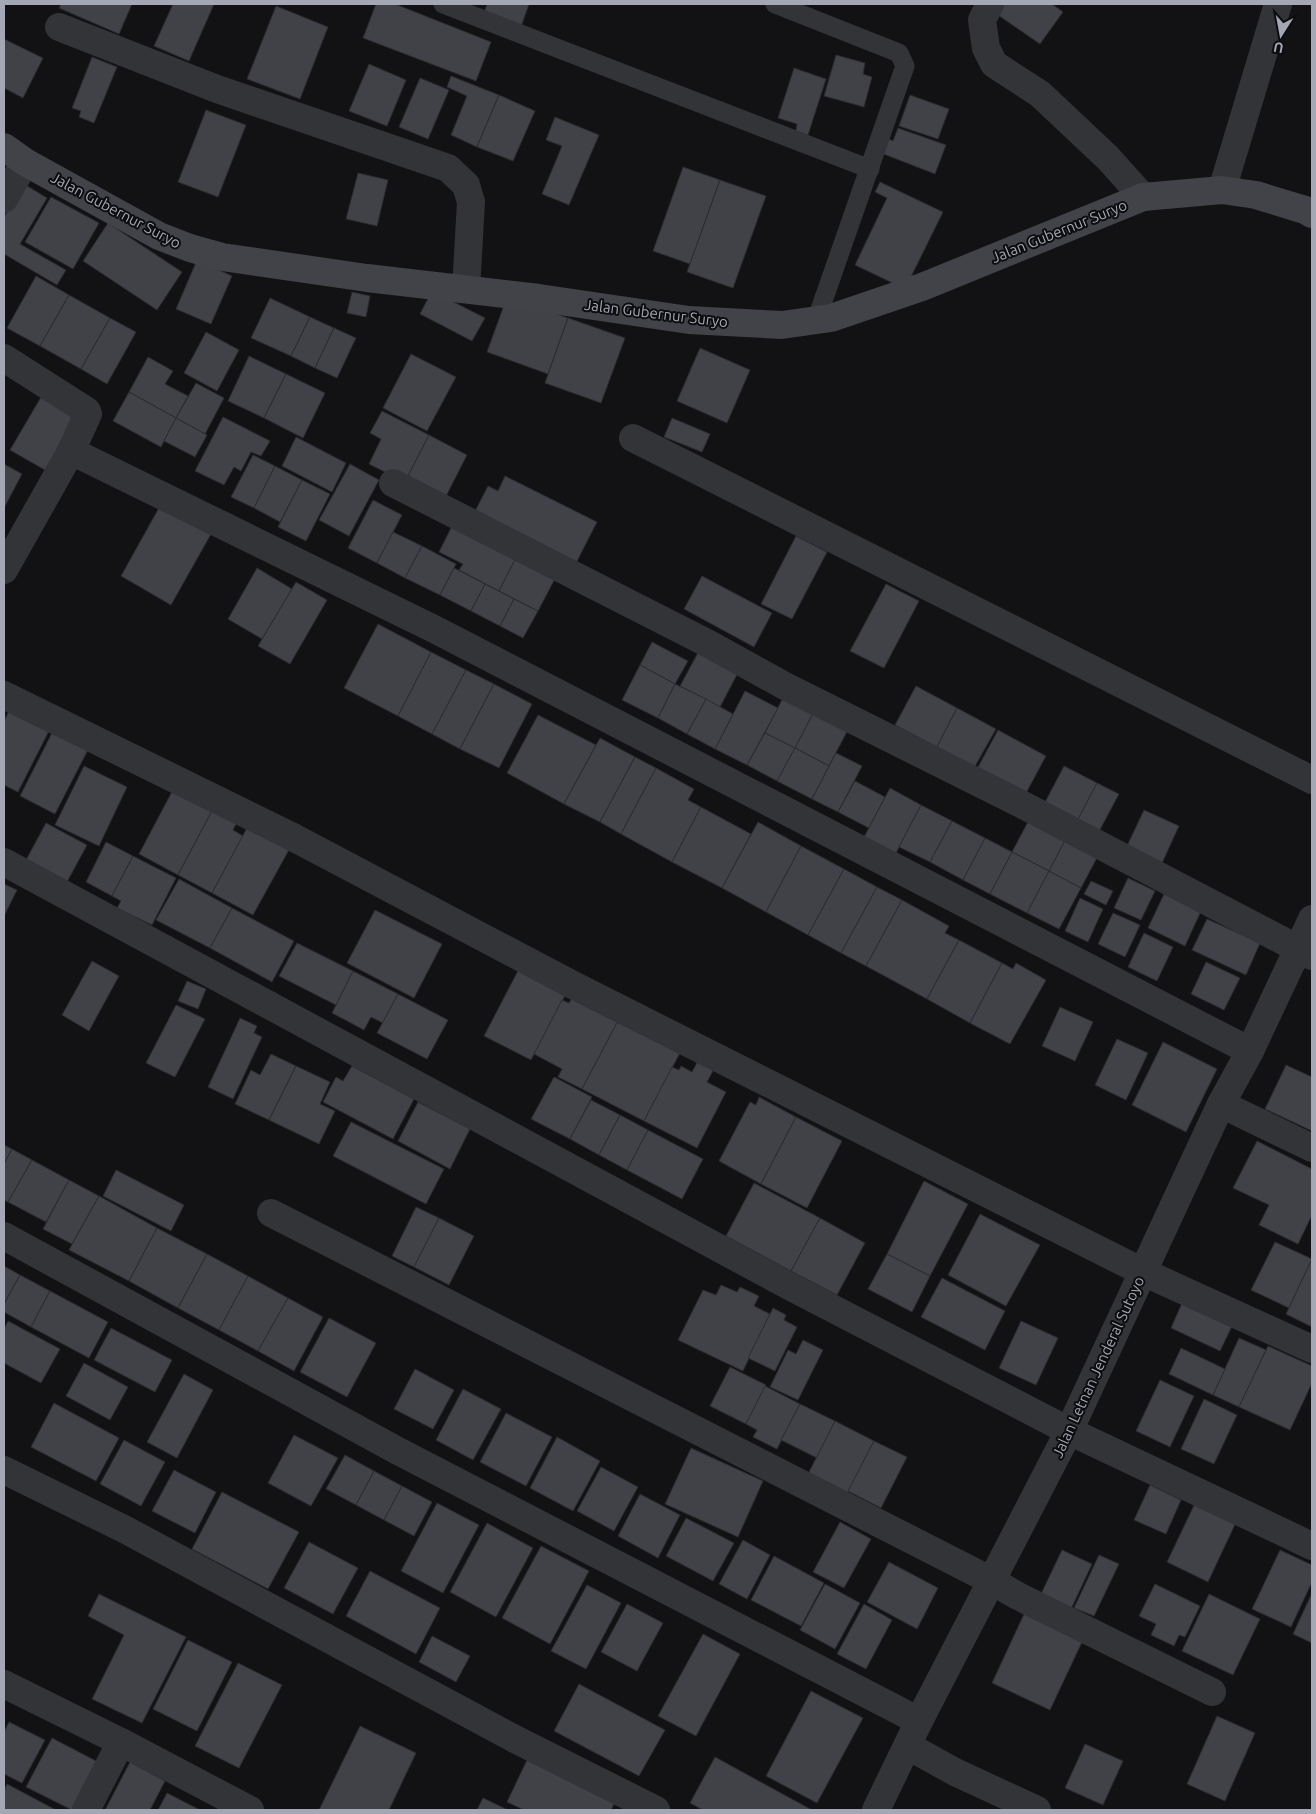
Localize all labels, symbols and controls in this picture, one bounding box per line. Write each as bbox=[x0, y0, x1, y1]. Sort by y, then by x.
north arrow bbox=[1256, 10, 1306, 60]
text: U bbox=[1272, 39, 1285, 57]
street label: Jalan Gubernur Suryo bbox=[48, 169, 184, 251]
street label: Jalan Gubernur Suryo bbox=[989, 196, 1129, 266]
street label: Jalan Gubernur Suryo bbox=[583, 296, 729, 330]
street label: Jalan Letnan Jenderal Sutoyo bbox=[1048, 1274, 1148, 1460]

